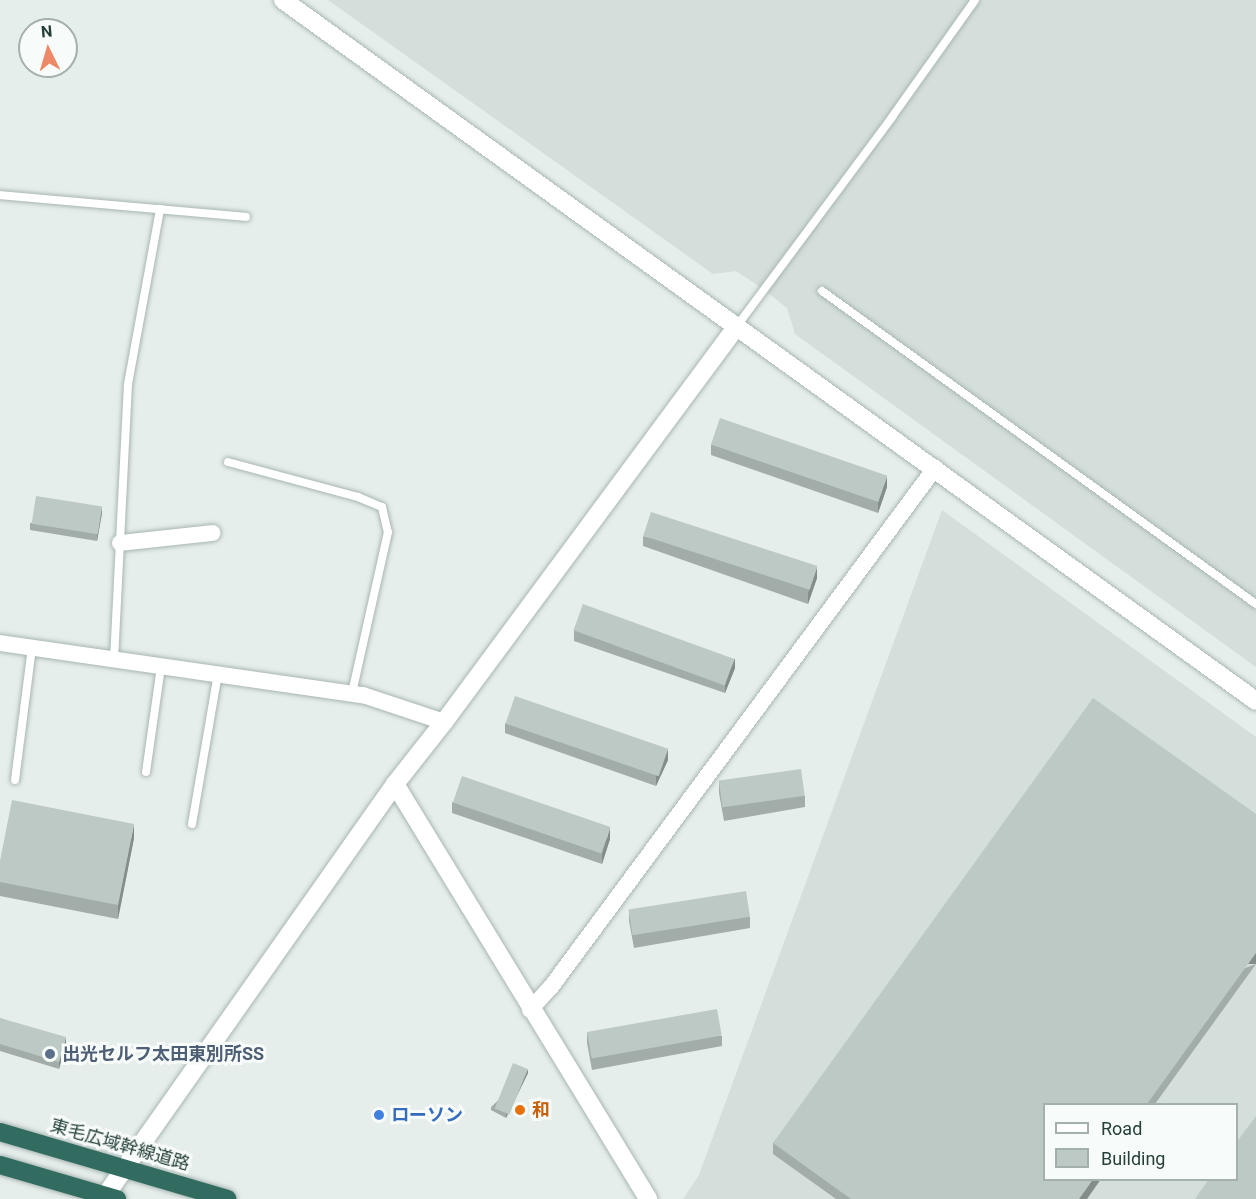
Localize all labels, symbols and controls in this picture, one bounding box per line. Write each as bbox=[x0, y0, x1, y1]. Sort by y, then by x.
north arrow bbox=[18, 18, 78, 78]
text: N bbox=[40, 22, 53, 42]
place label: 出光セルフ太田東別所SS bbox=[62, 1043, 264, 1065]
marker: 出光セルフ太田東別所SS bbox=[43, 1047, 57, 1061]
place label: 和 bbox=[532, 1099, 550, 1121]
marker: 和 bbox=[513, 1103, 527, 1117]
legend bbox=[1043, 1103, 1238, 1181]
place label: ローソン bbox=[391, 1104, 463, 1126]
marker: ローソン bbox=[372, 1108, 386, 1122]
street label: 東毛広域幹線道路 bbox=[48, 1115, 192, 1175]
text: Road bbox=[1101, 1118, 1142, 1139]
text: Building bbox=[1101, 1148, 1165, 1169]

